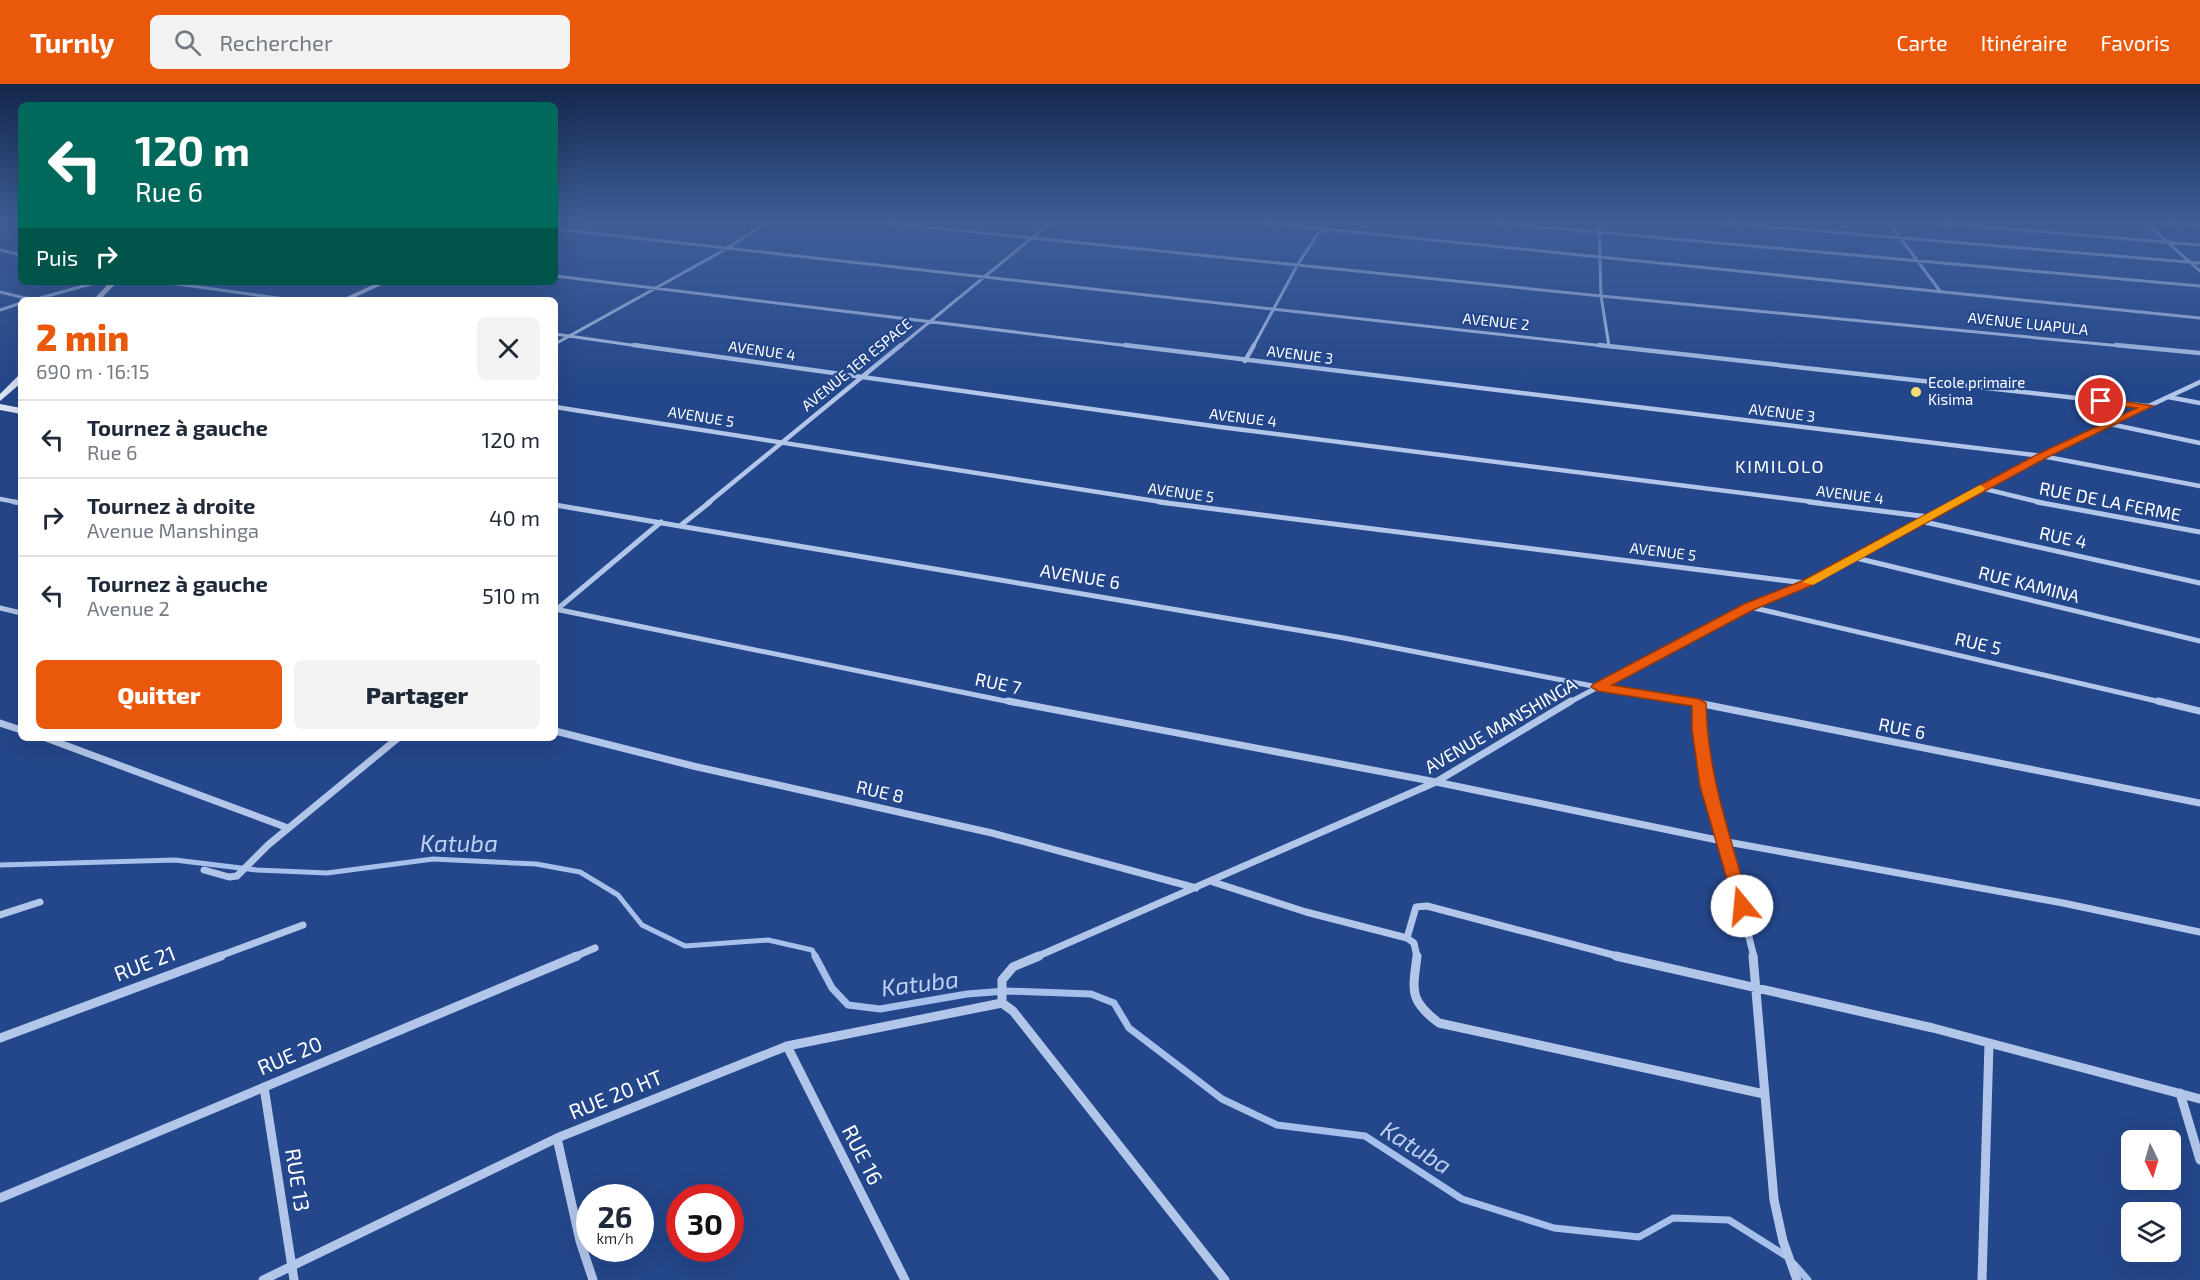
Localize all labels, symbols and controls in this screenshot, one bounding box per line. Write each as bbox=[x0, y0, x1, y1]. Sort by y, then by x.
search box bbox=[150, 15, 570, 69]
text: Turnly bbox=[30, 25, 114, 59]
icon: search bbox=[171, 26, 204, 59]
text: Rechercher bbox=[219, 29, 333, 55]
text: Carte bbox=[1896, 30, 1948, 55]
text: Itinéraire bbox=[1981, 30, 2067, 55]
text: Favoris bbox=[2100, 30, 2170, 55]
text: 120 m bbox=[135, 124, 250, 174]
icon: left bbox=[36, 126, 114, 204]
text: Rue 6 bbox=[135, 175, 203, 207]
icon: right bbox=[90, 240, 123, 273]
text: Puis bbox=[36, 244, 78, 270]
street label: AVENUE LUAPULA bbox=[1967, 308, 2090, 338]
street label: AVENUE 2 bbox=[1462, 309, 1530, 333]
street label: AVENUE 1ER ESPACE bbox=[797, 314, 915, 414]
text: 2 min bbox=[36, 315, 129, 358]
button: close bbox=[477, 317, 540, 380]
street label: AVENUE 4 bbox=[727, 336, 797, 364]
street label: AVENUE 3 bbox=[1266, 341, 1334, 367]
text: 690 m · 16:15 bbox=[36, 359, 149, 383]
place label: Ecole primaire Kisima bbox=[1928, 373, 2025, 408]
pin bbox=[2075, 375, 2126, 426]
icon: arrive bbox=[2084, 384, 2117, 417]
marker: Ecole primaire Kisima bbox=[1909, 385, 1923, 399]
street label: AVENUE 3 bbox=[1748, 399, 1816, 425]
street label: AVENUE 5 bbox=[667, 402, 736, 430]
street label: AVENUE 4 bbox=[1208, 404, 1278, 430]
text: Tournez à gauche bbox=[87, 414, 268, 440]
icon: left bbox=[36, 423, 69, 456]
text: 120 m bbox=[481, 426, 540, 452]
text: Rue 6 bbox=[87, 440, 137, 464]
district label: KIMILOLO bbox=[1735, 455, 1825, 477]
street label: RUE DE LA FERME bbox=[2037, 476, 2183, 526]
street label: AVENUE 5 bbox=[1147, 478, 1215, 506]
street label: AVENUE 4 bbox=[1815, 481, 1885, 507]
text: Tournez à droite bbox=[87, 492, 256, 518]
icon: right bbox=[36, 501, 69, 534]
text: 40 m bbox=[489, 504, 540, 530]
text: Avenue Manshinga bbox=[87, 518, 259, 542]
street label: RUE 4 bbox=[2037, 521, 2089, 553]
street label: AVENUE 5 bbox=[1629, 538, 1697, 564]
street label: AVENUE 6 bbox=[1039, 559, 1122, 593]
street label: RUE KAMINA bbox=[1976, 561, 2083, 607]
text: Tournez à gauche bbox=[87, 570, 268, 596]
icon: left bbox=[36, 579, 69, 612]
text: 510 m bbox=[482, 582, 540, 608]
text: Avenue 2 bbox=[87, 596, 170, 620]
street label: RUE 5 bbox=[1953, 627, 2004, 659]
button: Quitter bbox=[36, 660, 282, 729]
button: Partager bbox=[294, 660, 540, 729]
street label: RUE 7 bbox=[973, 667, 1023, 699]
street label: AVENUE MANSHINGA bbox=[1420, 672, 1581, 778]
street label: RUE 6 bbox=[1877, 713, 1928, 743]
street label: RUE 8 bbox=[854, 775, 906, 807]
water label: Katuba bbox=[420, 828, 498, 857]
position arrow bbox=[1710, 874, 1774, 938]
street label: RUE 21 bbox=[110, 940, 179, 986]
water label: Katuba bbox=[879, 963, 960, 1002]
street label: RUE 20 bbox=[253, 1030, 326, 1079]
street label: RUE 20 HT bbox=[565, 1064, 666, 1124]
water label: Katuba bbox=[1376, 1114, 1457, 1180]
street label: RUE 16 bbox=[838, 1120, 889, 1188]
north arrow bbox=[2121, 1130, 2181, 1190]
map controls bbox=[2121, 1130, 2181, 1262]
street label: RUE 13 bbox=[281, 1146, 316, 1213]
speed limit sign: 30 bbox=[666, 1184, 744, 1262]
text: 26 bbox=[597, 1198, 633, 1234]
button: layers bbox=[2121, 1202, 2181, 1262]
text: km/h bbox=[596, 1229, 634, 1247]

